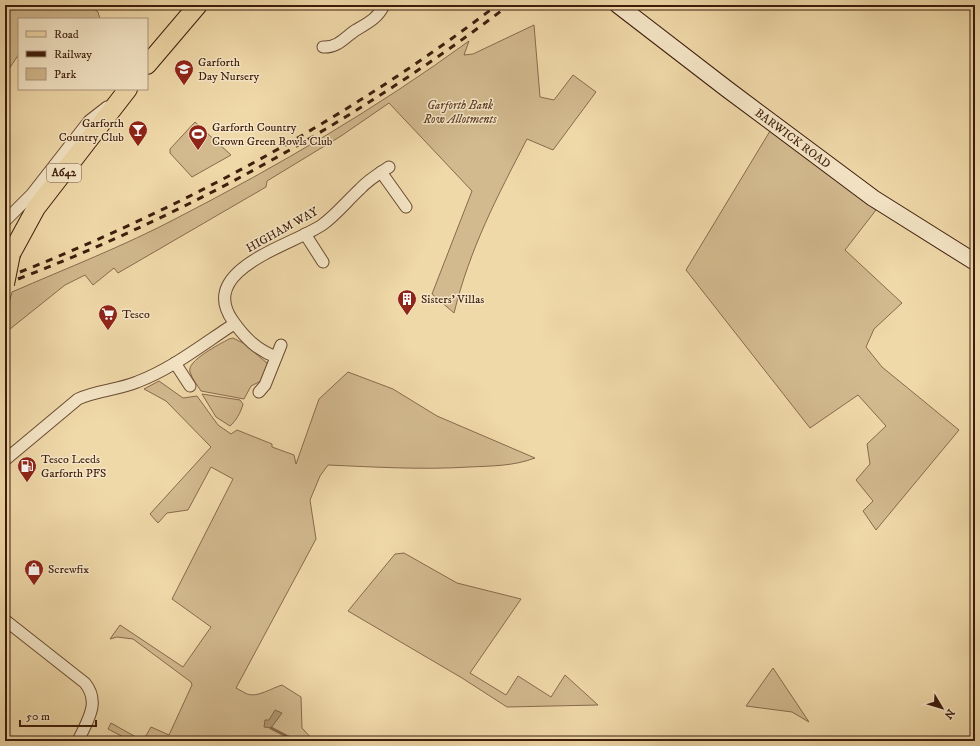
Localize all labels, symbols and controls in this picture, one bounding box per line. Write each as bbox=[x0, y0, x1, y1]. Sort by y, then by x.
legend bbox=[18, 18, 148, 90]
text: Road bbox=[54, 27, 79, 42]
text: Railway bbox=[54, 47, 92, 62]
place label: Garforth Day Nursery bbox=[198, 55, 260, 84]
school or university icon: Garforth Day Nursery bbox=[173, 58, 195, 86]
text: Park bbox=[54, 67, 76, 82]
park label: Garforth Bank Row Allotments bbox=[422, 98, 497, 127]
street label: BARWICK ROAD bbox=[752, 105, 834, 171]
place label: Garforth Country Club bbox=[59, 116, 125, 145]
bar icon: Garforth Country Club bbox=[127, 119, 149, 147]
place label: Garforth Country Crown Green Bowls Club bbox=[212, 120, 333, 149]
sports icon: Garforth Country Crown Green Bowls Club bbox=[187, 123, 209, 151]
road number: A642 bbox=[47, 164, 81, 182]
street label: HIGHAM WAY bbox=[243, 204, 321, 256]
building icon: Sisters' Villas bbox=[396, 288, 418, 316]
place label: Sisters' Villas bbox=[421, 292, 484, 307]
supermarket icon: Tesco bbox=[97, 303, 119, 331]
place label: Tesco bbox=[122, 307, 150, 322]
place label: Tesco Leeds Garforth PFS bbox=[41, 452, 106, 481]
fuel station icon: Tesco Leeds Garforth PFS bbox=[16, 455, 38, 483]
shop icon: Screwfix bbox=[23, 558, 45, 586]
place label: Screwfix bbox=[48, 562, 89, 577]
north arrow bbox=[922, 688, 962, 728]
scale bar bbox=[20, 702, 96, 728]
text: N bbox=[941, 706, 957, 721]
text: 50 m bbox=[26, 709, 50, 724]

